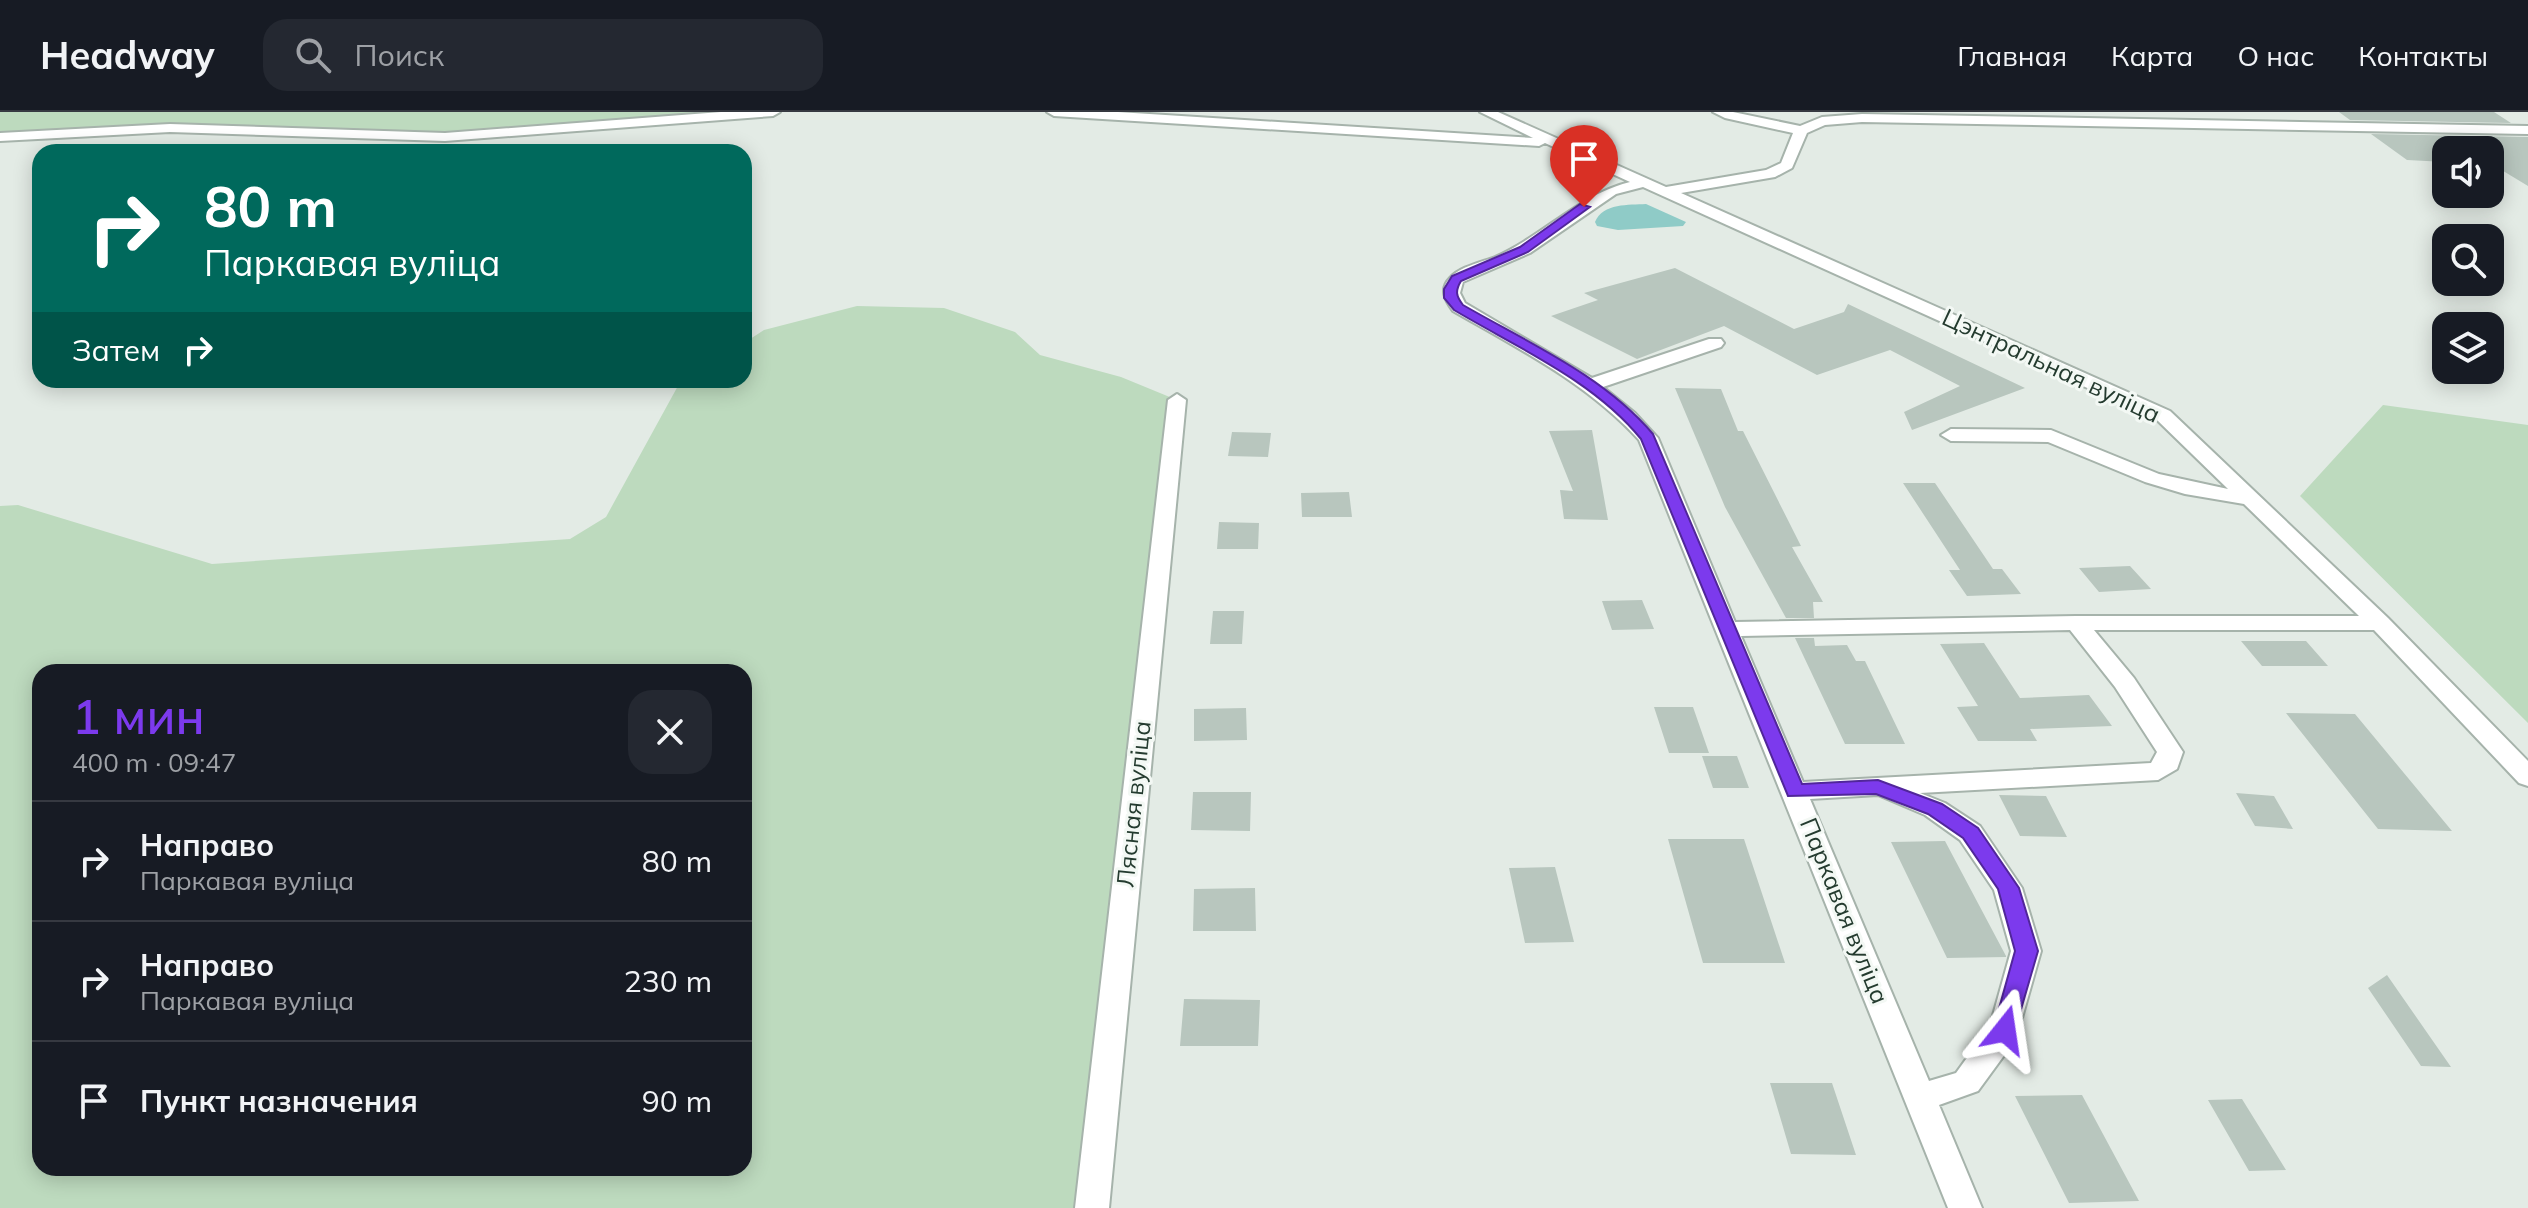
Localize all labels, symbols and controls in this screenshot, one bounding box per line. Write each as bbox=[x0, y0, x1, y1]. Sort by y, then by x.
search box bbox=[263, 19, 823, 91]
text: Headway bbox=[40, 31, 215, 79]
icon: search bbox=[291, 33, 335, 77]
text: Поиск bbox=[355, 36, 444, 74]
text: Главная bbox=[1957, 38, 2067, 73]
text: Карта bbox=[2111, 38, 2193, 73]
text: О нас bbox=[2237, 38, 2314, 73]
text: Контакты bbox=[2358, 38, 2488, 73]
pin bbox=[1550, 125, 1618, 207]
map controls bbox=[2432, 136, 2504, 384]
button: sound bbox=[2432, 136, 2504, 208]
icon: arrive bbox=[1562, 137, 1606, 181]
text: 80 m bbox=[204, 171, 337, 241]
icon: right bbox=[72, 176, 176, 280]
button: search bbox=[2432, 224, 2504, 296]
text: Паркавая вуліца bbox=[204, 240, 501, 285]
street label: Цэнтральная вуліца bbox=[1938, 301, 2165, 429]
button: layers bbox=[2432, 312, 2504, 384]
icon: right bbox=[176, 328, 220, 372]
text: Затем bbox=[72, 331, 160, 369]
text: 1 мин bbox=[72, 686, 205, 746]
button: close bbox=[628, 690, 712, 774]
street label: Лясная вуліца bbox=[1109, 719, 1157, 889]
text: 400 m · 09:47 bbox=[72, 746, 236, 779]
street label: Паркавая вуліца bbox=[1794, 813, 1896, 1008]
text: Направо bbox=[140, 826, 274, 864]
icon: right bbox=[72, 839, 116, 883]
text: 80 m bbox=[642, 842, 712, 880]
text: Паркавая вуліца bbox=[140, 864, 354, 897]
text: Направо bbox=[140, 946, 274, 984]
icon: right bbox=[72, 959, 116, 1003]
text: 230 m bbox=[624, 962, 712, 1000]
text: Паркавая вуліца bbox=[140, 984, 354, 1017]
position arrow bbox=[1963, 988, 2047, 1072]
icon: arrive bbox=[72, 1079, 116, 1123]
text: Пункт назначения bbox=[140, 1082, 418, 1120]
text: 90 m bbox=[642, 1082, 712, 1120]

